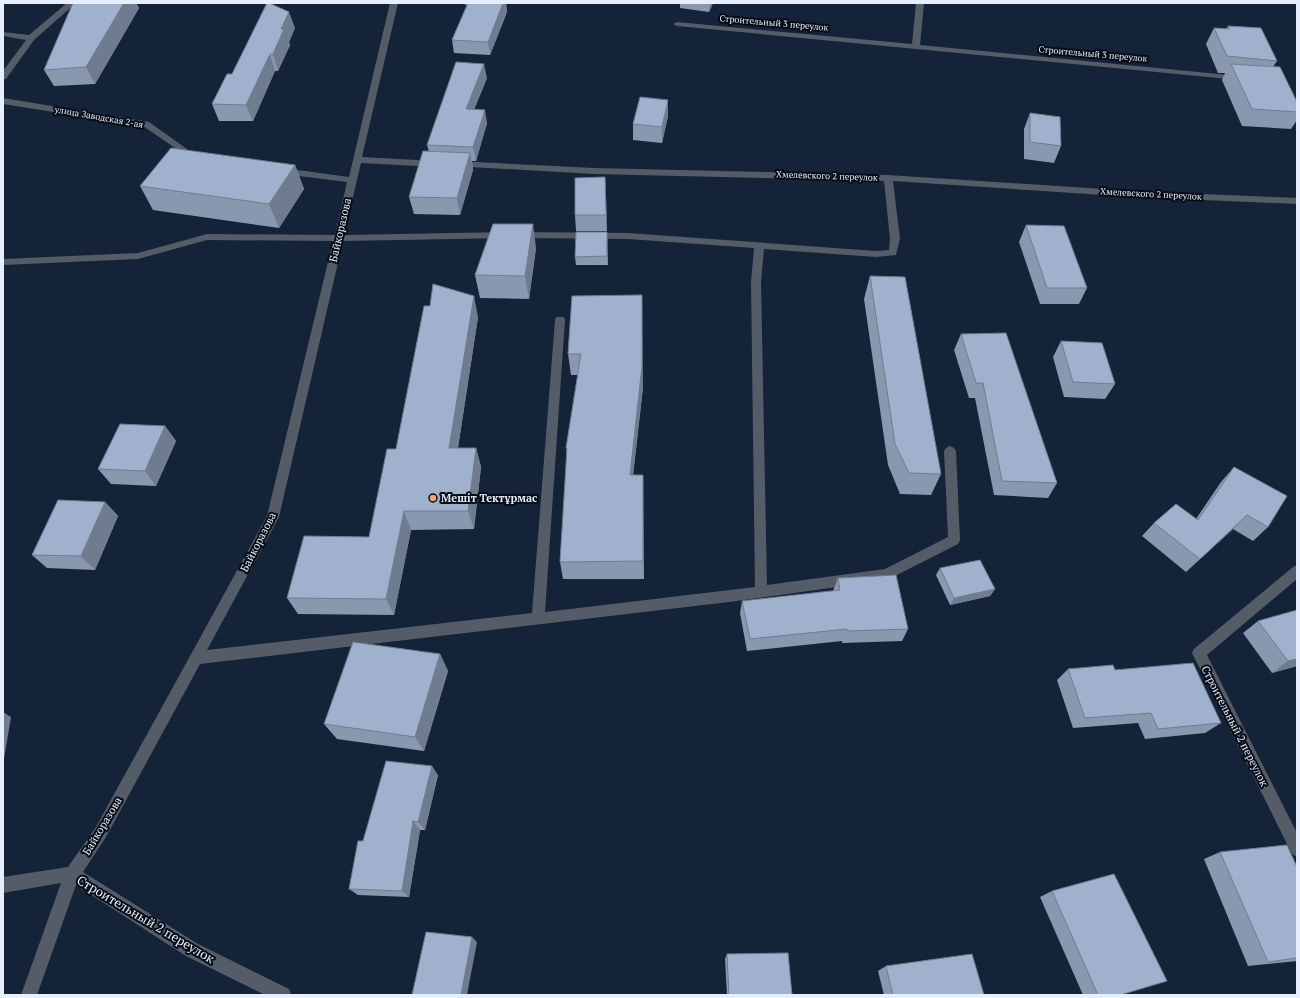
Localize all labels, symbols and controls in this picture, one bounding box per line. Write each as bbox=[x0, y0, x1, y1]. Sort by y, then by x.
street label: Строительный 3 переулок bbox=[719, 12, 829, 34]
street label: Строительный 3 переулок bbox=[1038, 43, 1148, 65]
street label: улица Заводская 2-ая bbox=[53, 103, 144, 131]
street label: Хмелевского 2 переулок bbox=[776, 168, 878, 184]
street label: Хмелевского 2 переулок bbox=[1100, 185, 1202, 203]
street label: Байкоразова bbox=[326, 196, 354, 263]
place label: Мешіт Тектұрмас bbox=[441, 491, 538, 505]
marker: Мешіт Тектұрмас bbox=[428, 493, 438, 503]
street label: Байкоразова bbox=[237, 509, 279, 574]
street label: Строительный 2 переулок bbox=[1198, 663, 1272, 789]
street label: Байкоразова bbox=[79, 794, 125, 858]
street label: Строительный 2 переулок bbox=[74, 871, 219, 968]

